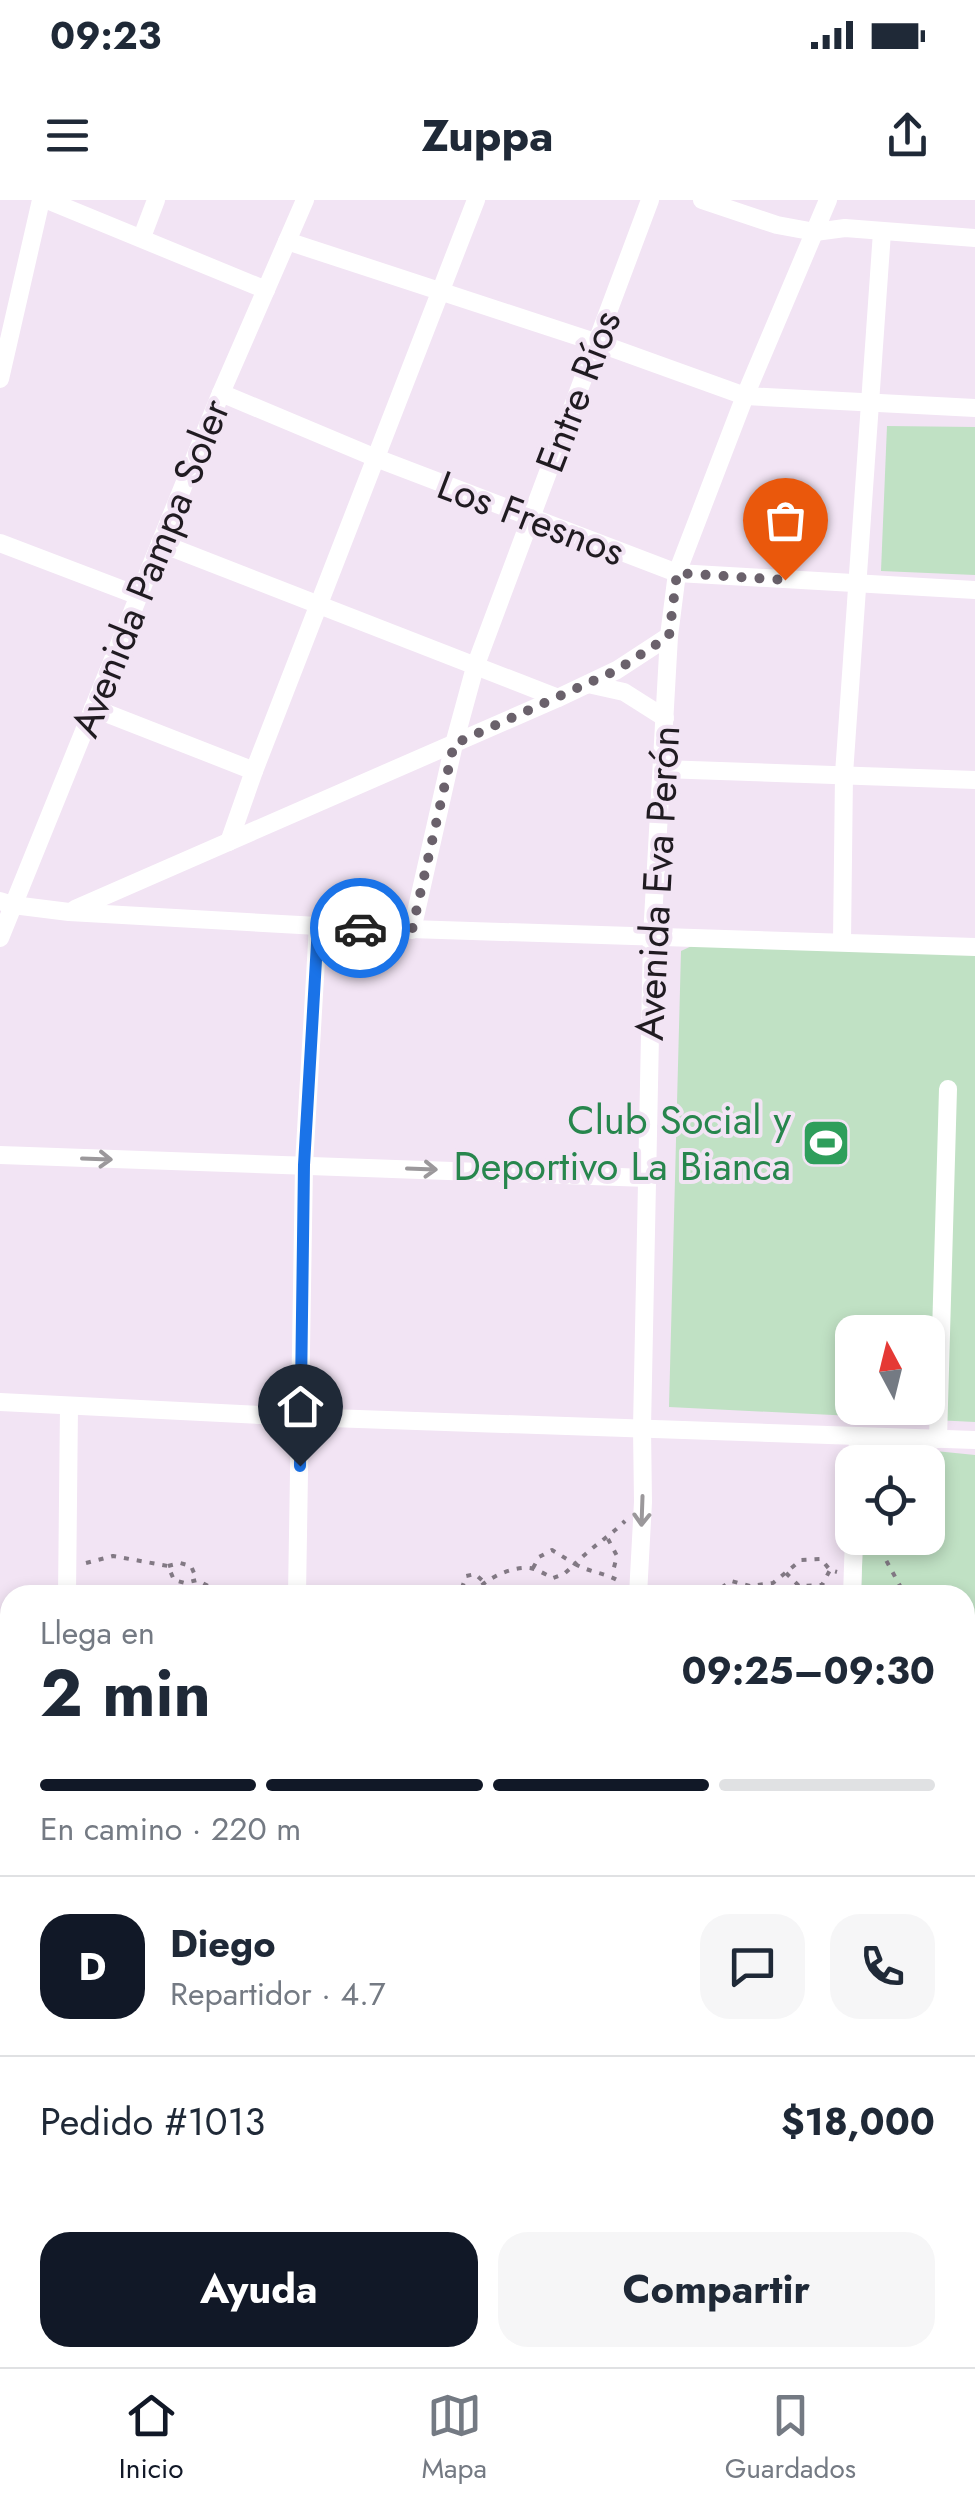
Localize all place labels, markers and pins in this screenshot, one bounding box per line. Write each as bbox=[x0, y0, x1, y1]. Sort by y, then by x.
pin bbox=[743, 478, 828, 581]
place label: Club Social y Deportivo La Bianca bbox=[453, 1091, 791, 1195]
sports icon: Club Social y Deportivo La Bianca bbox=[800, 1117, 852, 1169]
pin bbox=[258, 1364, 343, 1467]

